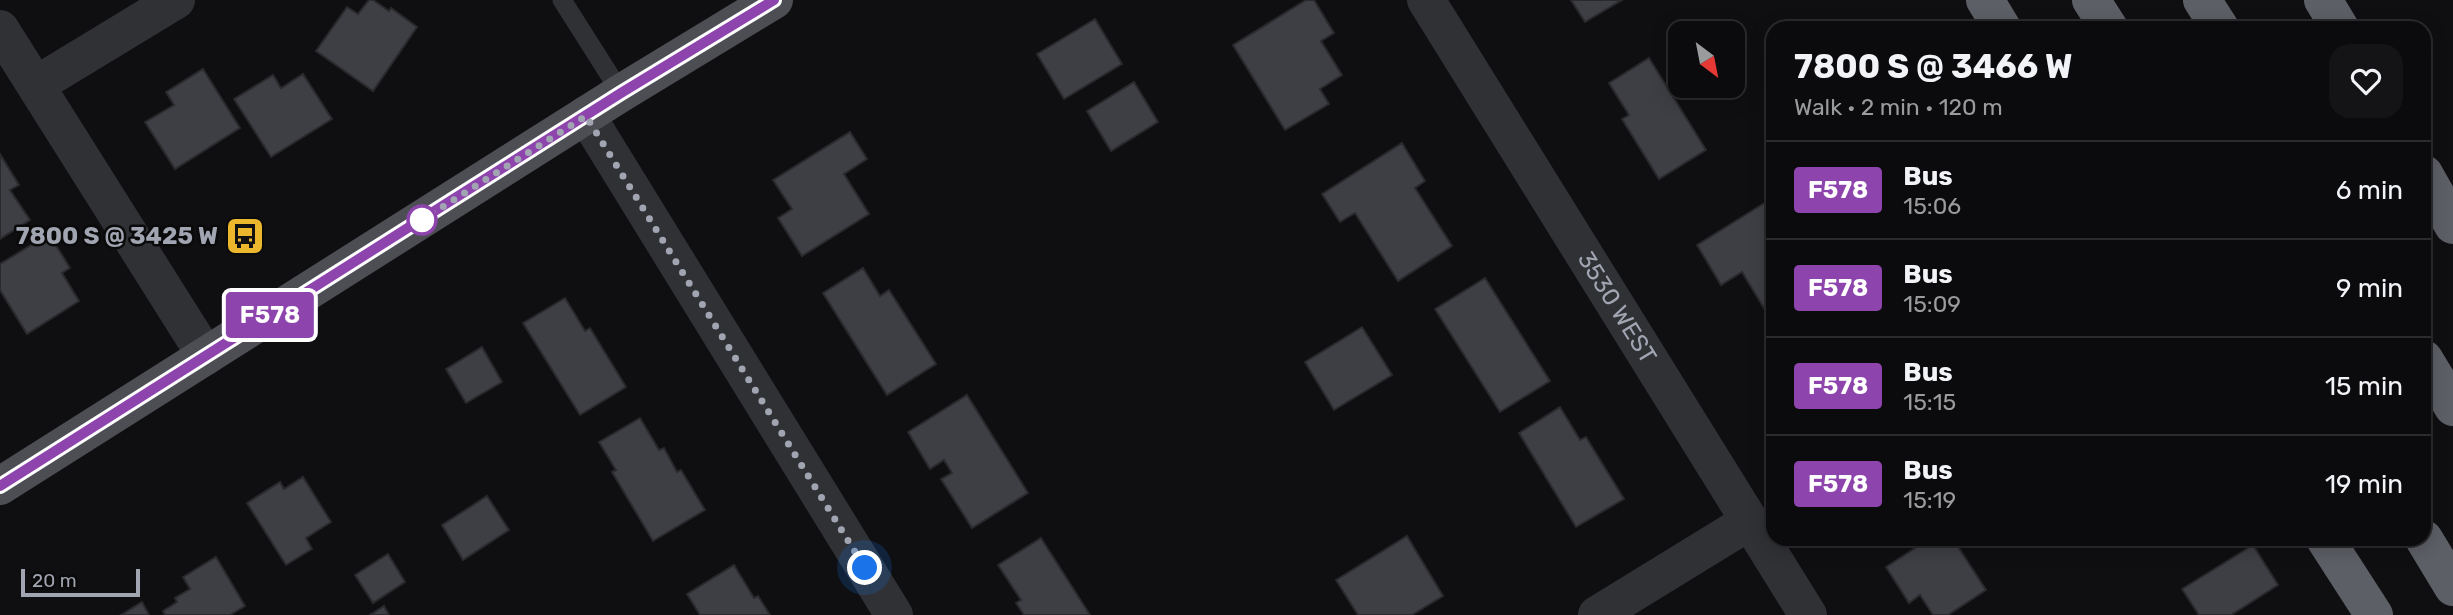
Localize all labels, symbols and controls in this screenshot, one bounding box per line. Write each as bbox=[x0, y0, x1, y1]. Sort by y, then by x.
north arrow bbox=[1668, 21, 1745, 98]
map controls bbox=[1668, 21, 1745, 98]
button: heart bbox=[2329, 44, 2403, 118]
text: 7800 S @ 3466 W bbox=[1794, 47, 2072, 86]
text: Walk · 2 min · 120 m bbox=[1794, 93, 2003, 121]
text: Bus bbox=[1903, 161, 1953, 192]
text: 6 min bbox=[2336, 175, 2403, 206]
text: F578 bbox=[1808, 176, 1868, 204]
text: 15:06 bbox=[1903, 192, 1961, 220]
unlabelled marker bbox=[407, 205, 437, 235]
bus stop icon: 7800 S @ 3425 W bbox=[224, 215, 266, 257]
place label: 7800 S @ 3425 W bbox=[16, 222, 218, 250]
street label: 3530 WEST bbox=[1572, 246, 1662, 369]
text: Bus bbox=[1903, 259, 1953, 290]
text: 9 min bbox=[2336, 273, 2403, 304]
text: F578 bbox=[1808, 274, 1868, 302]
text: 15:09 bbox=[1903, 290, 1961, 318]
line badge: F578 bbox=[221, 292, 319, 338]
text: F578 bbox=[240, 301, 300, 329]
text: Bus bbox=[1903, 357, 1953, 388]
text: 15 min bbox=[2325, 371, 2403, 402]
text: F578 bbox=[1808, 372, 1868, 400]
text: 15:15 bbox=[1903, 388, 1956, 416]
text: Bus bbox=[1903, 455, 1953, 486]
text: 19 min bbox=[2325, 469, 2403, 500]
text: F578 bbox=[1808, 470, 1868, 498]
text: 15:19 bbox=[1903, 486, 1956, 514]
your location bbox=[847, 550, 882, 585]
scale bar bbox=[21, 566, 140, 598]
text: 20 m bbox=[32, 569, 77, 592]

